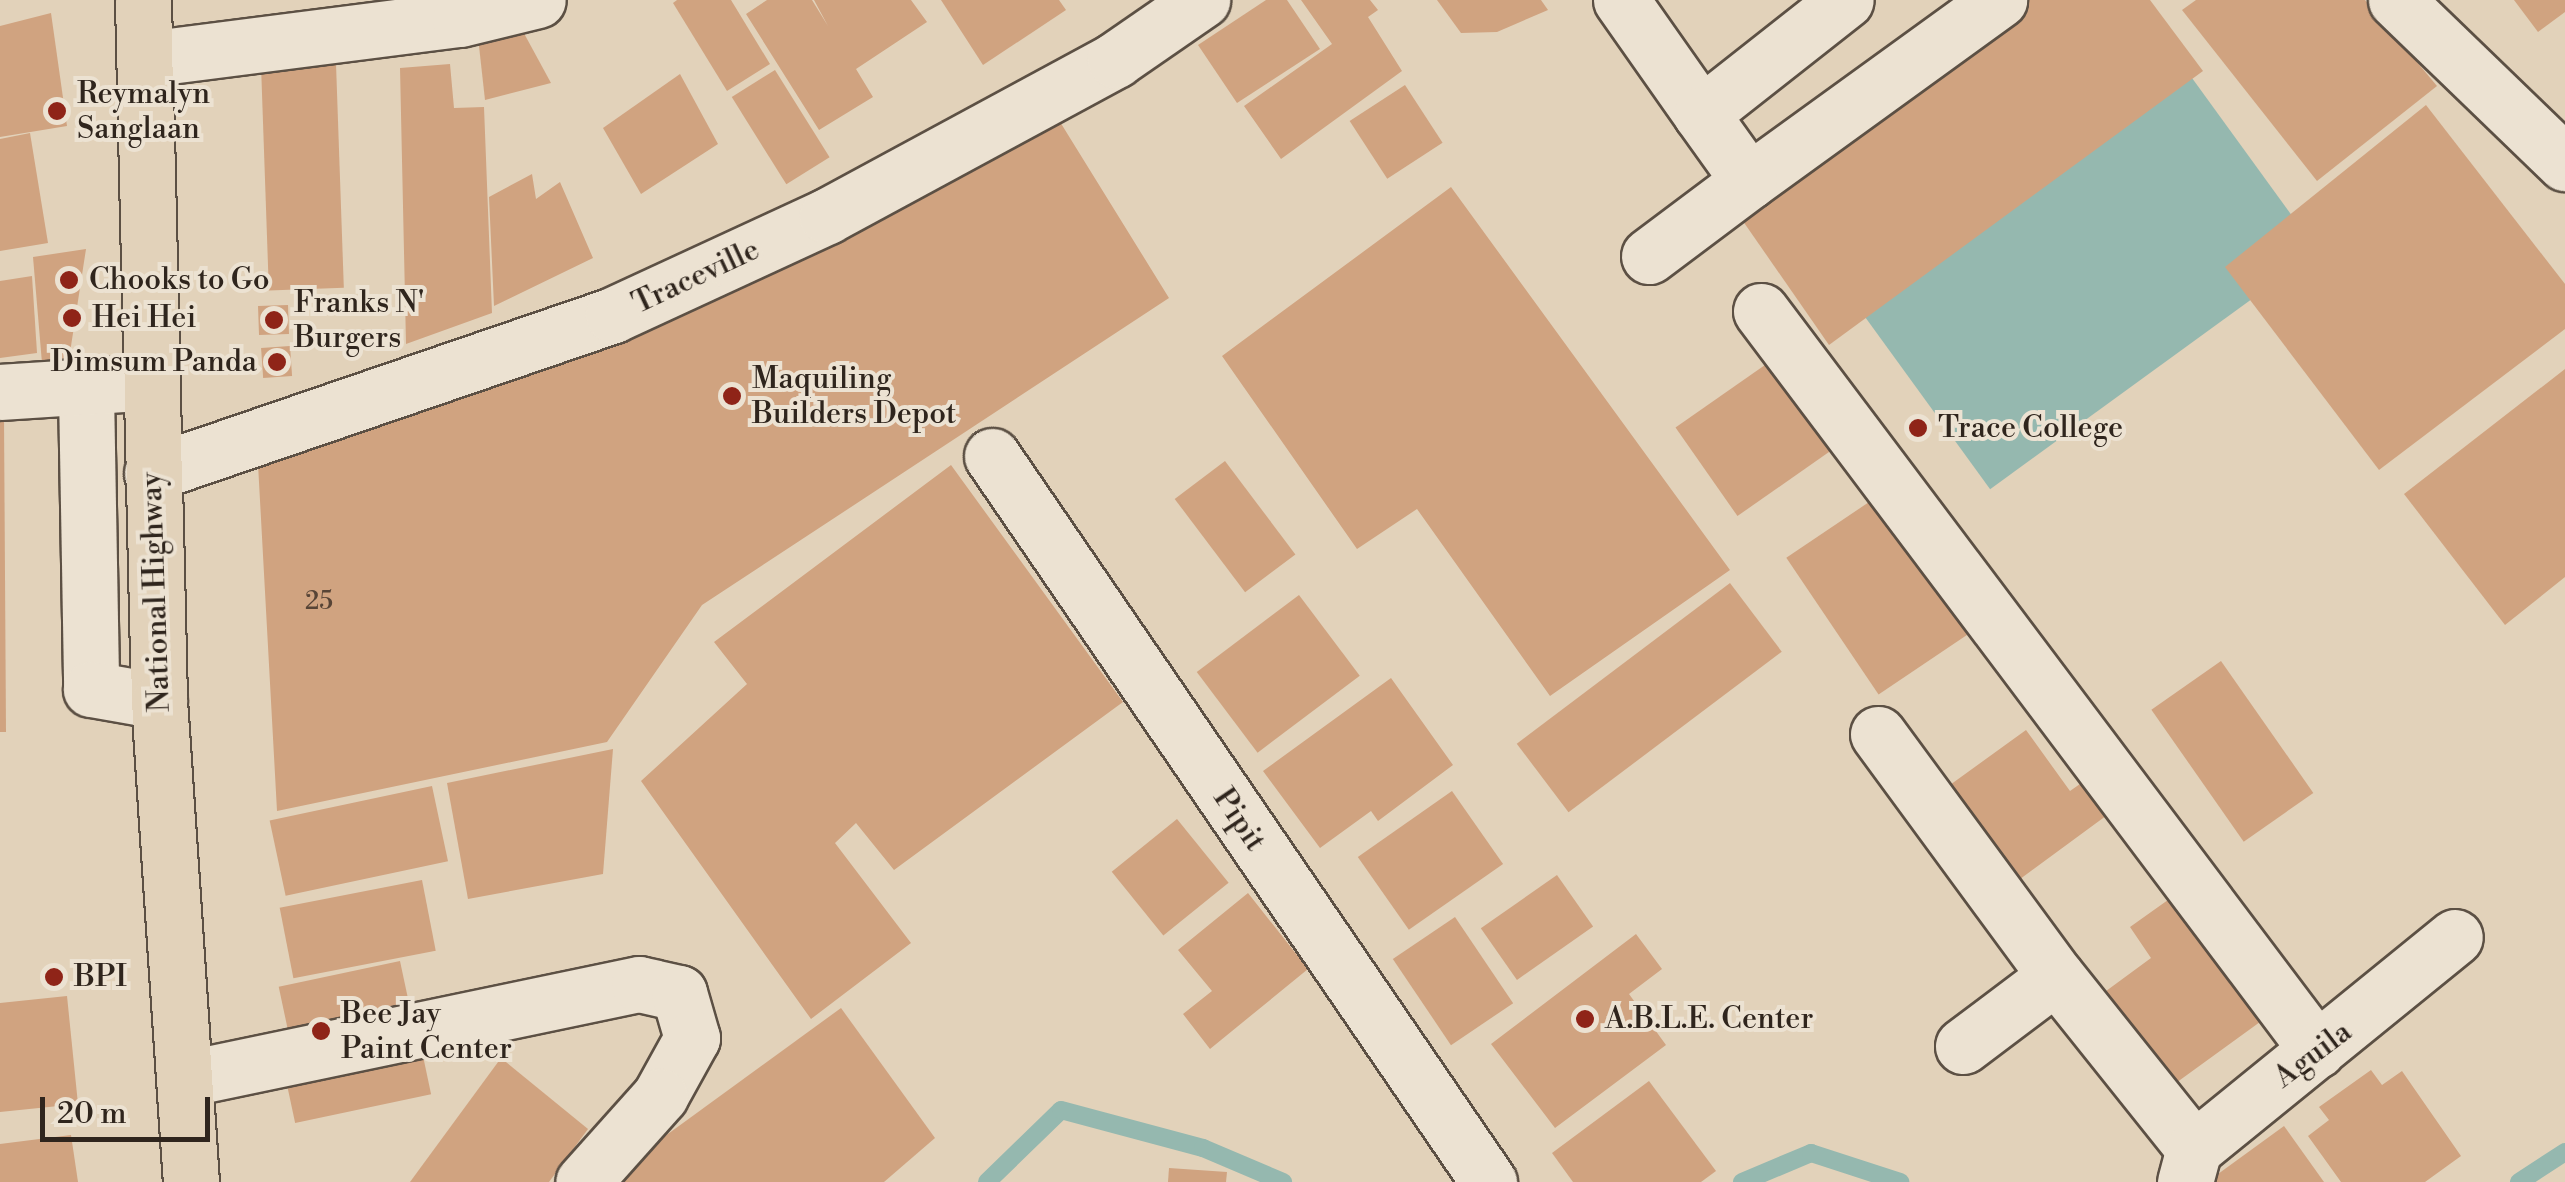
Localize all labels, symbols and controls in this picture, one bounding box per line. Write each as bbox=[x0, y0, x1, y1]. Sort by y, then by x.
place label: Reymalyn Sanglaan bbox=[77, 76, 210, 146]
marker: Reymalyn Sanglaan bbox=[46, 100, 68, 122]
street label: Traceville bbox=[627, 232, 765, 322]
place label: Chooks to Go bbox=[89, 262, 270, 298]
marker: Chooks to Go bbox=[58, 269, 80, 291]
place label: Franks N' Burgers bbox=[294, 285, 424, 356]
place label: Hei Hei bbox=[92, 300, 196, 336]
marker: Hei Hei bbox=[61, 307, 83, 329]
marker: Franks N' Burgers bbox=[263, 309, 285, 331]
place label: Dimsum Panda bbox=[51, 344, 257, 380]
marker: Dimsum Panda bbox=[266, 351, 288, 373]
place label: Maquiling Builders Depot bbox=[752, 361, 956, 432]
marker: Maquiling Builders Depot bbox=[721, 385, 743, 407]
place label: Trace College bbox=[1938, 410, 2123, 446]
marker: Trace College bbox=[1907, 417, 1929, 439]
street label: National Highway bbox=[134, 471, 178, 713]
house number: 25 bbox=[305, 587, 333, 617]
street label: Pipit bbox=[1205, 782, 1273, 858]
place label: BPI bbox=[74, 959, 127, 995]
marker: BPI bbox=[43, 966, 65, 988]
place label: Bee Jay Paint Center bbox=[341, 996, 512, 1066]
place label: A.B.L.E. Center bbox=[1605, 1001, 1813, 1037]
marker: A.B.L.E. Center bbox=[1574, 1008, 1596, 1030]
street label: Aguila bbox=[2267, 1014, 2359, 1096]
marker: Bee Jay Paint Center bbox=[310, 1020, 332, 1042]
scale bar bbox=[45, 1077, 215, 1139]
text: 20 m bbox=[57, 1095, 126, 1133]

